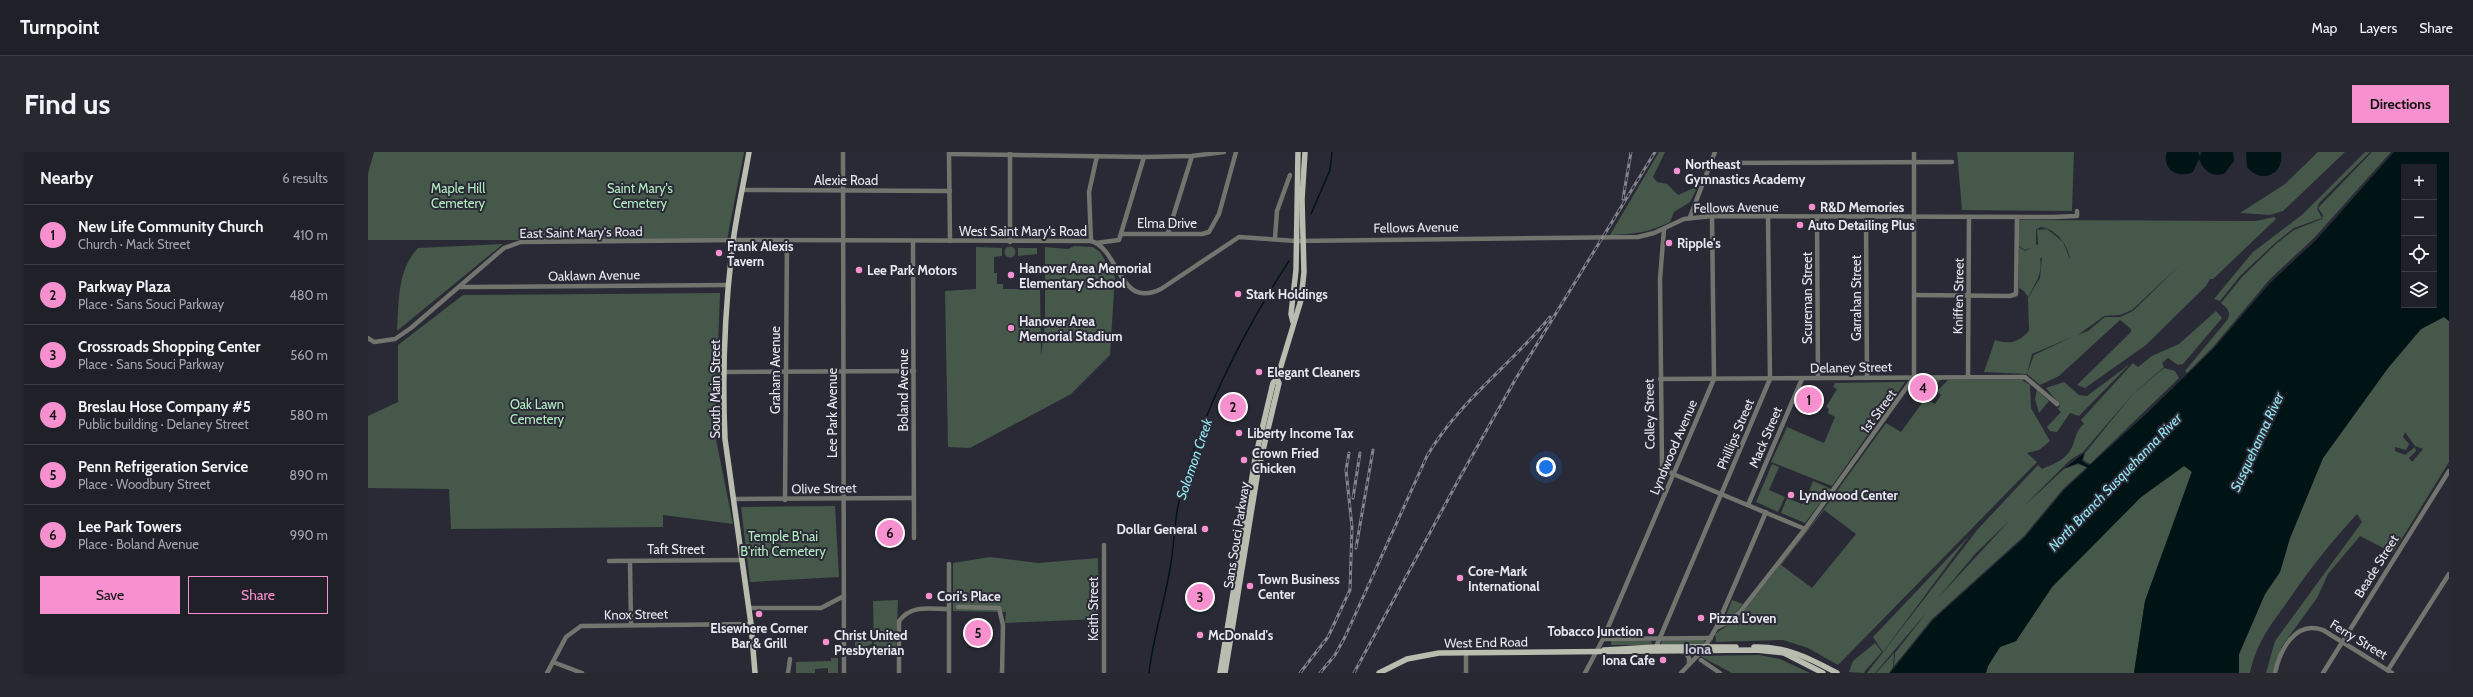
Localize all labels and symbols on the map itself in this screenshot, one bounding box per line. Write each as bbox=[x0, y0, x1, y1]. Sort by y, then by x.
place label: Northeast Gymnastics Academy bbox=[1685, 156, 1805, 187]
marker: Northeast Gymnastics Academy bbox=[1672, 166, 1682, 176]
street label: Alexie Road bbox=[814, 172, 878, 188]
park label: Maple Hill Cemetery bbox=[431, 180, 486, 211]
park label: Saint Mary's Cemetery bbox=[607, 180, 674, 211]
street label: Fellows Avenue bbox=[1693, 198, 1779, 216]
place label: R&D Memories bbox=[1820, 199, 1905, 215]
marker: R&D Memories bbox=[1807, 202, 1817, 212]
street label: Elma Drive bbox=[1137, 215, 1197, 231]
place label: Auto Detailing Plus bbox=[1808, 217, 1915, 233]
street label: Fellows Avenue bbox=[1373, 218, 1459, 236]
marker: Auto Detailing Plus bbox=[1795, 220, 1805, 230]
street label: East Saint Mary's Road bbox=[519, 223, 643, 241]
street label: West Saint Mary's Road bbox=[959, 223, 1087, 239]
place label: Ripple's bbox=[1677, 235, 1721, 251]
place label: Frank Alexis Tavern bbox=[727, 238, 794, 269]
marker: Ripple's bbox=[1664, 238, 1674, 248]
marker: Frank Alexis Tavern bbox=[714, 248, 724, 258]
street label: Scureman Street bbox=[1799, 251, 1815, 344]
street label: Garrahan Street bbox=[1848, 254, 1864, 341]
street label: Kniffen Street bbox=[1949, 257, 1967, 334]
place label: Hanover Area Memorial Elementary School bbox=[1019, 260, 1152, 291]
place label: Lee Park Motors bbox=[867, 262, 957, 278]
marker: Lee Park Motors bbox=[854, 265, 864, 275]
street label: Oaklawn Avenue bbox=[548, 266, 640, 284]
marker: Hanover Area Memorial Elementary School bbox=[1006, 270, 1016, 280]
place label: Stark Holdings bbox=[1246, 286, 1328, 302]
marker: Stark Holdings bbox=[1233, 289, 1243, 299]
place label: Hanover Area Memorial Stadium bbox=[1019, 313, 1123, 344]
marker: Hanover Area Memorial Stadium bbox=[1006, 323, 1016, 333]
street label: Graham Avenue bbox=[767, 326, 783, 414]
street label: South Main Street bbox=[707, 339, 723, 438]
street label: Boland Avenue bbox=[895, 348, 911, 431]
street label: Delaney Street bbox=[1810, 358, 1893, 376]
place label: Elegant Cleaners bbox=[1267, 364, 1361, 380]
marker: Elegant Cleaners bbox=[1254, 367, 1264, 377]
street label: Lee Park Avenue bbox=[824, 368, 840, 458]
pin: 4 bbox=[1910, 373, 1936, 403]
street label: Colley Street bbox=[1640, 378, 1658, 449]
pin: 1 bbox=[1796, 385, 1822, 415]
street label: 1st Street bbox=[1857, 385, 1900, 436]
water label: Susquehanna River bbox=[2226, 389, 2288, 495]
pin: 2 bbox=[1220, 392, 1246, 422]
park label: Oak Lawn Cemetery bbox=[510, 396, 565, 427]
street label: Phillips Street bbox=[1713, 396, 1757, 472]
street label: Lyndwood Avenue bbox=[1646, 397, 1700, 497]
street label: Mack Street bbox=[1745, 403, 1785, 470]
water label: North Branch Susquehanna River bbox=[2044, 409, 2186, 555]
water label: Solomon Creek bbox=[1172, 415, 1217, 502]
place label: Liberty Income Tax bbox=[1247, 425, 1354, 441]
marker: Liberty Income Tax bbox=[1234, 428, 1244, 438]
place label: Crown Fried Chicken bbox=[1252, 445, 1319, 476]
marker: Crown Fried Chicken bbox=[1239, 455, 1249, 465]
your location bbox=[1536, 457, 1556, 477]
street label: Olive Street bbox=[791, 479, 857, 497]
street label: Sans Souci Parkway bbox=[1220, 480, 1252, 590]
place label: Lyndwood Center bbox=[1799, 487, 1898, 503]
marker: Lyndwood Center bbox=[1786, 490, 1796, 500]
pin: 6 bbox=[877, 518, 903, 548]
place label: Dollar General bbox=[1117, 521, 1198, 537]
marker: Dollar General bbox=[1200, 524, 1210, 534]
park label: Temple B'nai B'rith Cemetery bbox=[740, 528, 826, 559]
street label: Beade Street bbox=[2350, 531, 2402, 600]
street label: Taft Street bbox=[647, 541, 705, 557]
place label: Core-Mark International bbox=[1468, 563, 1540, 594]
place label: Town Business Center bbox=[1258, 571, 1340, 602]
marker: Core-Mark International bbox=[1455, 573, 1465, 583]
street label: Keith Street bbox=[1085, 576, 1101, 641]
marker: Town Business Center bbox=[1245, 581, 1255, 591]
pin: 3 bbox=[1187, 582, 1213, 612]
place label: Cori's Place bbox=[937, 588, 1001, 604]
marker: Cori's Place bbox=[924, 591, 934, 601]
street label: Knox Street bbox=[604, 605, 669, 623]
marker: Elsewhere Corner Bar & Grill bbox=[754, 609, 764, 619]
place label: Pizza L'oven bbox=[1709, 610, 1777, 626]
marker: Pizza L'oven bbox=[1696, 613, 1706, 623]
street label: Ferry Street bbox=[2327, 616, 2391, 663]
pin: 5 bbox=[965, 618, 991, 648]
place label: Elsewhere Corner Bar & Grill bbox=[710, 620, 809, 651]
place label: Tobacco Junction bbox=[1547, 623, 1643, 639]
marker: Tobacco Junction bbox=[1646, 626, 1656, 636]
place label: Christ United Presbyterian bbox=[834, 627, 907, 658]
place label: McDonald's bbox=[1208, 627, 1274, 643]
marker: McDonald's bbox=[1195, 630, 1205, 640]
street label: West End Road bbox=[1444, 633, 1528, 651]
marker: Christ United Presbyterian bbox=[821, 637, 831, 647]
district label: Iona bbox=[1685, 640, 1711, 658]
place label: Iona Cafe bbox=[1602, 652, 1655, 668]
marker: Iona Cafe bbox=[1658, 655, 1668, 665]

